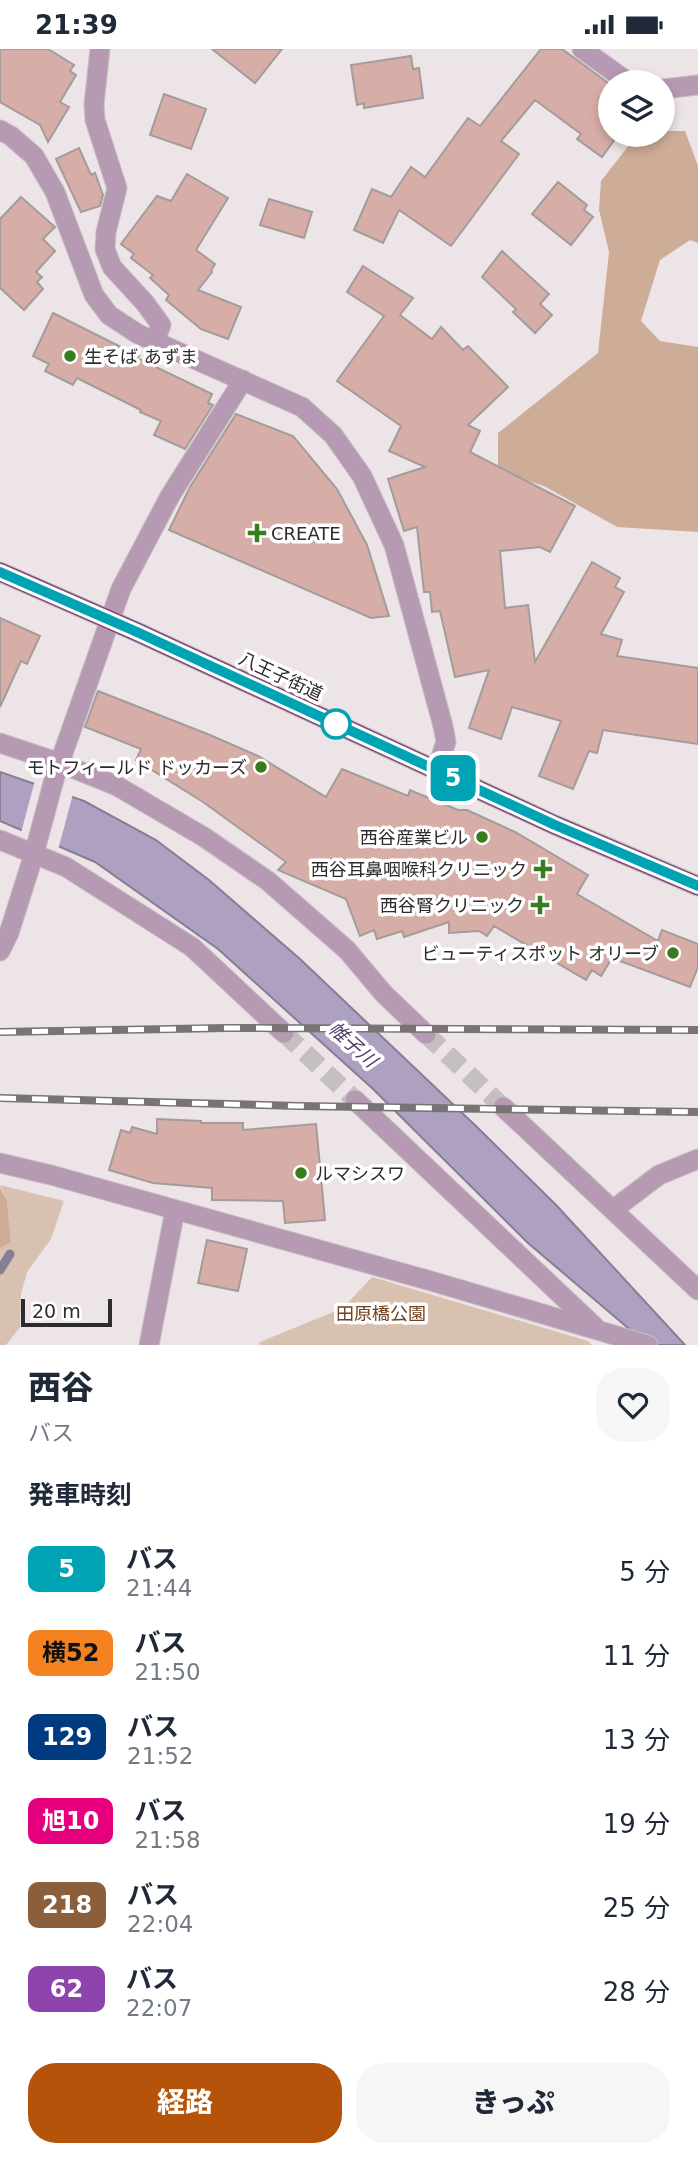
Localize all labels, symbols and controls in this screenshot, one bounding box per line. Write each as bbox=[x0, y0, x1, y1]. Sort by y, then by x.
text: 21:39 bbox=[35, 10, 118, 40]
map controls bbox=[598, 70, 675, 147]
button: layers bbox=[598, 70, 675, 147]
place label: 生そば あずま bbox=[84, 346, 198, 367]
marker: 生そば あずま bbox=[62, 348, 78, 364]
place label: CREATE bbox=[271, 523, 341, 544]
marker: CREATE bbox=[249, 525, 265, 541]
street label: 八王子街道 bbox=[236, 647, 326, 705]
unlabelled marker bbox=[321, 709, 351, 739]
line badge: 5 bbox=[430, 755, 476, 801]
place label: モトフィールド ドッカーズ bbox=[27, 757, 247, 778]
marker: モトフィールド ドッカーズ bbox=[253, 759, 269, 775]
text: 5 bbox=[445, 764, 461, 792]
place label: 西谷産業ビル bbox=[360, 827, 468, 848]
marker: 西谷産業ビル bbox=[474, 829, 490, 845]
place label: 西谷耳鼻咽喉科クリニック bbox=[311, 859, 527, 880]
marker: 西谷耳鼻咽喉科クリニック bbox=[533, 859, 553, 879]
place label: 西谷腎クリニック bbox=[380, 895, 524, 916]
marker: 西谷腎クリニック bbox=[530, 895, 550, 915]
place label: ビューティスポット オリーブ bbox=[421, 943, 659, 964]
marker: ビューティスポット オリーブ bbox=[665, 945, 681, 961]
water label: 帷子川 bbox=[324, 1017, 383, 1073]
place label: ルマシスワ bbox=[315, 1163, 405, 1184]
marker: ルマシスワ bbox=[293, 1165, 309, 1181]
scale bar bbox=[21, 1296, 112, 1328]
text: 20 m bbox=[32, 1300, 81, 1322]
park label: 田原橋公園 bbox=[336, 1303, 426, 1324]
text: 西谷 bbox=[28, 1368, 94, 1407]
button: heart bbox=[596, 1368, 670, 1442]
text: バス bbox=[28, 1420, 74, 1446]
text: 発車時刻 bbox=[28, 1480, 132, 1510]
text: バス bbox=[126, 1544, 178, 1574]
text: 5 bbox=[58, 1555, 75, 1583]
text: 5 分 bbox=[619, 1557, 670, 1587]
text: 21:44 bbox=[126, 1575, 192, 1601]
text: バス bbox=[134, 1628, 186, 1658]
text: 横52 bbox=[42, 1639, 99, 1667]
text: 11 分 bbox=[603, 1641, 670, 1671]
text: 21:50 bbox=[134, 1659, 201, 1685]
text: バス bbox=[127, 1712, 179, 1742]
text: 129 bbox=[42, 1723, 92, 1751]
text: 13 分 bbox=[603, 1725, 670, 1755]
text: 21:52 bbox=[127, 1743, 193, 1769]
text: バス bbox=[134, 1796, 186, 1826]
text: 旭10 bbox=[42, 1807, 99, 1835]
text: 19 分 bbox=[603, 1809, 670, 1839]
text: 21:58 bbox=[134, 1827, 201, 1853]
text: バス bbox=[127, 1880, 179, 1910]
text: 218 bbox=[42, 1891, 92, 1919]
text: 25 分 bbox=[603, 1893, 670, 1923]
text: 22:04 bbox=[127, 1911, 193, 1937]
text: バス bbox=[126, 1964, 178, 1994]
text: 62 bbox=[50, 1975, 83, 2003]
text: 28 分 bbox=[603, 1977, 670, 2007]
text: 22:07 bbox=[126, 1995, 192, 2021]
button: 経路 bbox=[28, 2063, 342, 2143]
button: きっぷ bbox=[356, 2063, 670, 2143]

